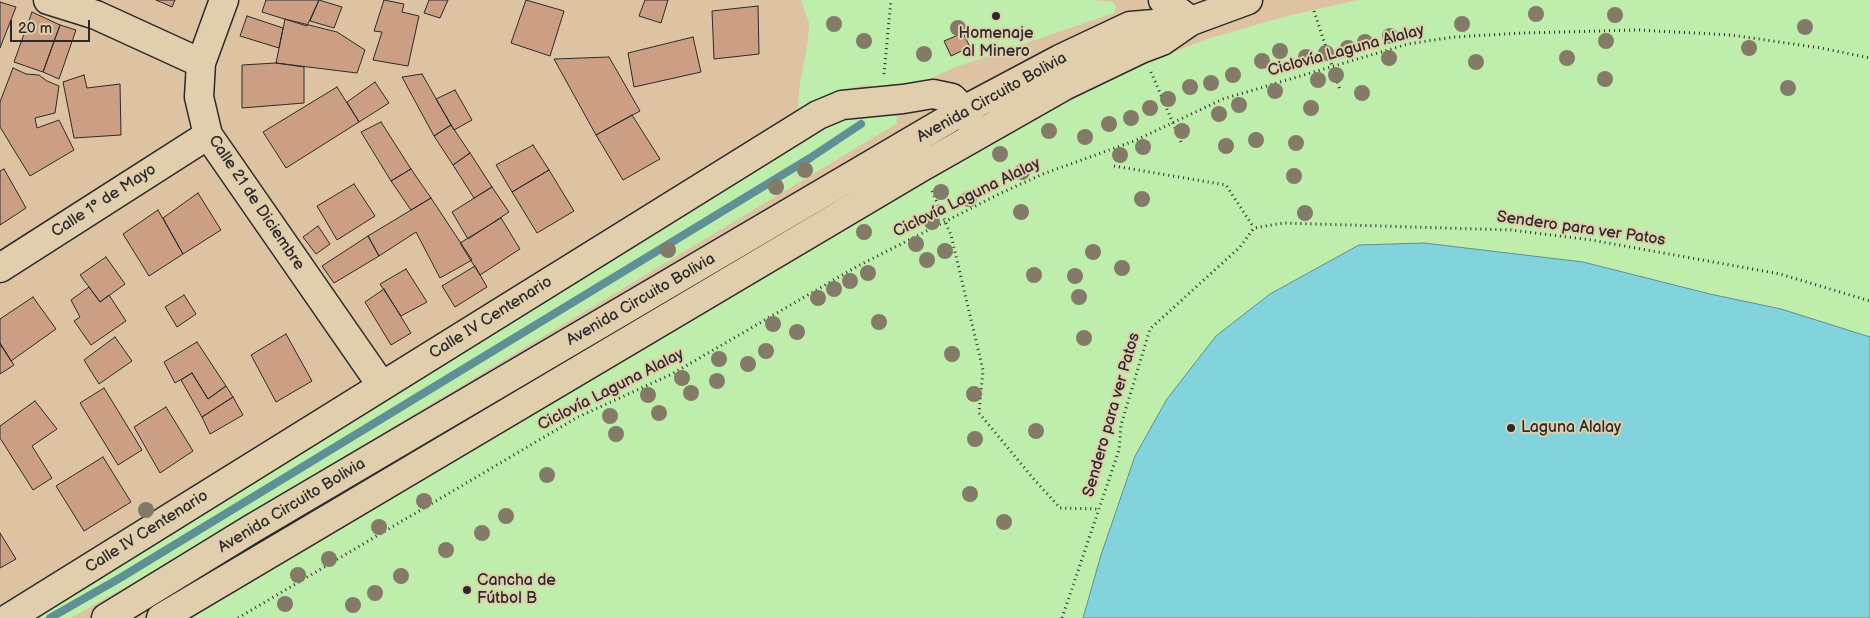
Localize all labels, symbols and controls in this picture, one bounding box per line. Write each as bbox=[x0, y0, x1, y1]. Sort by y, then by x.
scale bar bbox=[12, 10, 92, 42]
marker: Homenaje al Minero bbox=[990, 10, 1002, 22]
text: 20 m bbox=[18, 19, 52, 38]
street label: Ciclovía Laguna Alalay bbox=[1266, 21, 1426, 81]
place label: Homenaje al Minero bbox=[959, 24, 1033, 62]
street label: Avenida Circuito Bolivia bbox=[914, 49, 1070, 147]
street label: Calle 21 de Diciembre bbox=[204, 132, 308, 274]
street label: Ciclovía Laguna Alalay bbox=[890, 154, 1044, 242]
street label: Calle 1° de Mayo bbox=[48, 160, 160, 242]
street label: Sendero para ver Patos bbox=[1496, 208, 1666, 250]
street label: Avenida Circuito Bolivia bbox=[563, 250, 719, 350]
street label: Calle IV Centenario bbox=[426, 273, 556, 363]
street label: Sendero para ver Patos bbox=[1079, 331, 1145, 499]
street label: Ciclovía Laguna Alalay bbox=[535, 345, 687, 435]
place label: Laguna Alalay bbox=[1521, 418, 1621, 438]
marker: Laguna Alalay bbox=[1505, 422, 1517, 434]
street label: Avenida Circuito Bolivia bbox=[215, 454, 369, 558]
street label: Calle IV Centenario bbox=[82, 487, 212, 577]
place label: Cancha de Fútbol B bbox=[477, 571, 556, 609]
marker: Cancha de Fútbol B bbox=[461, 584, 473, 596]

